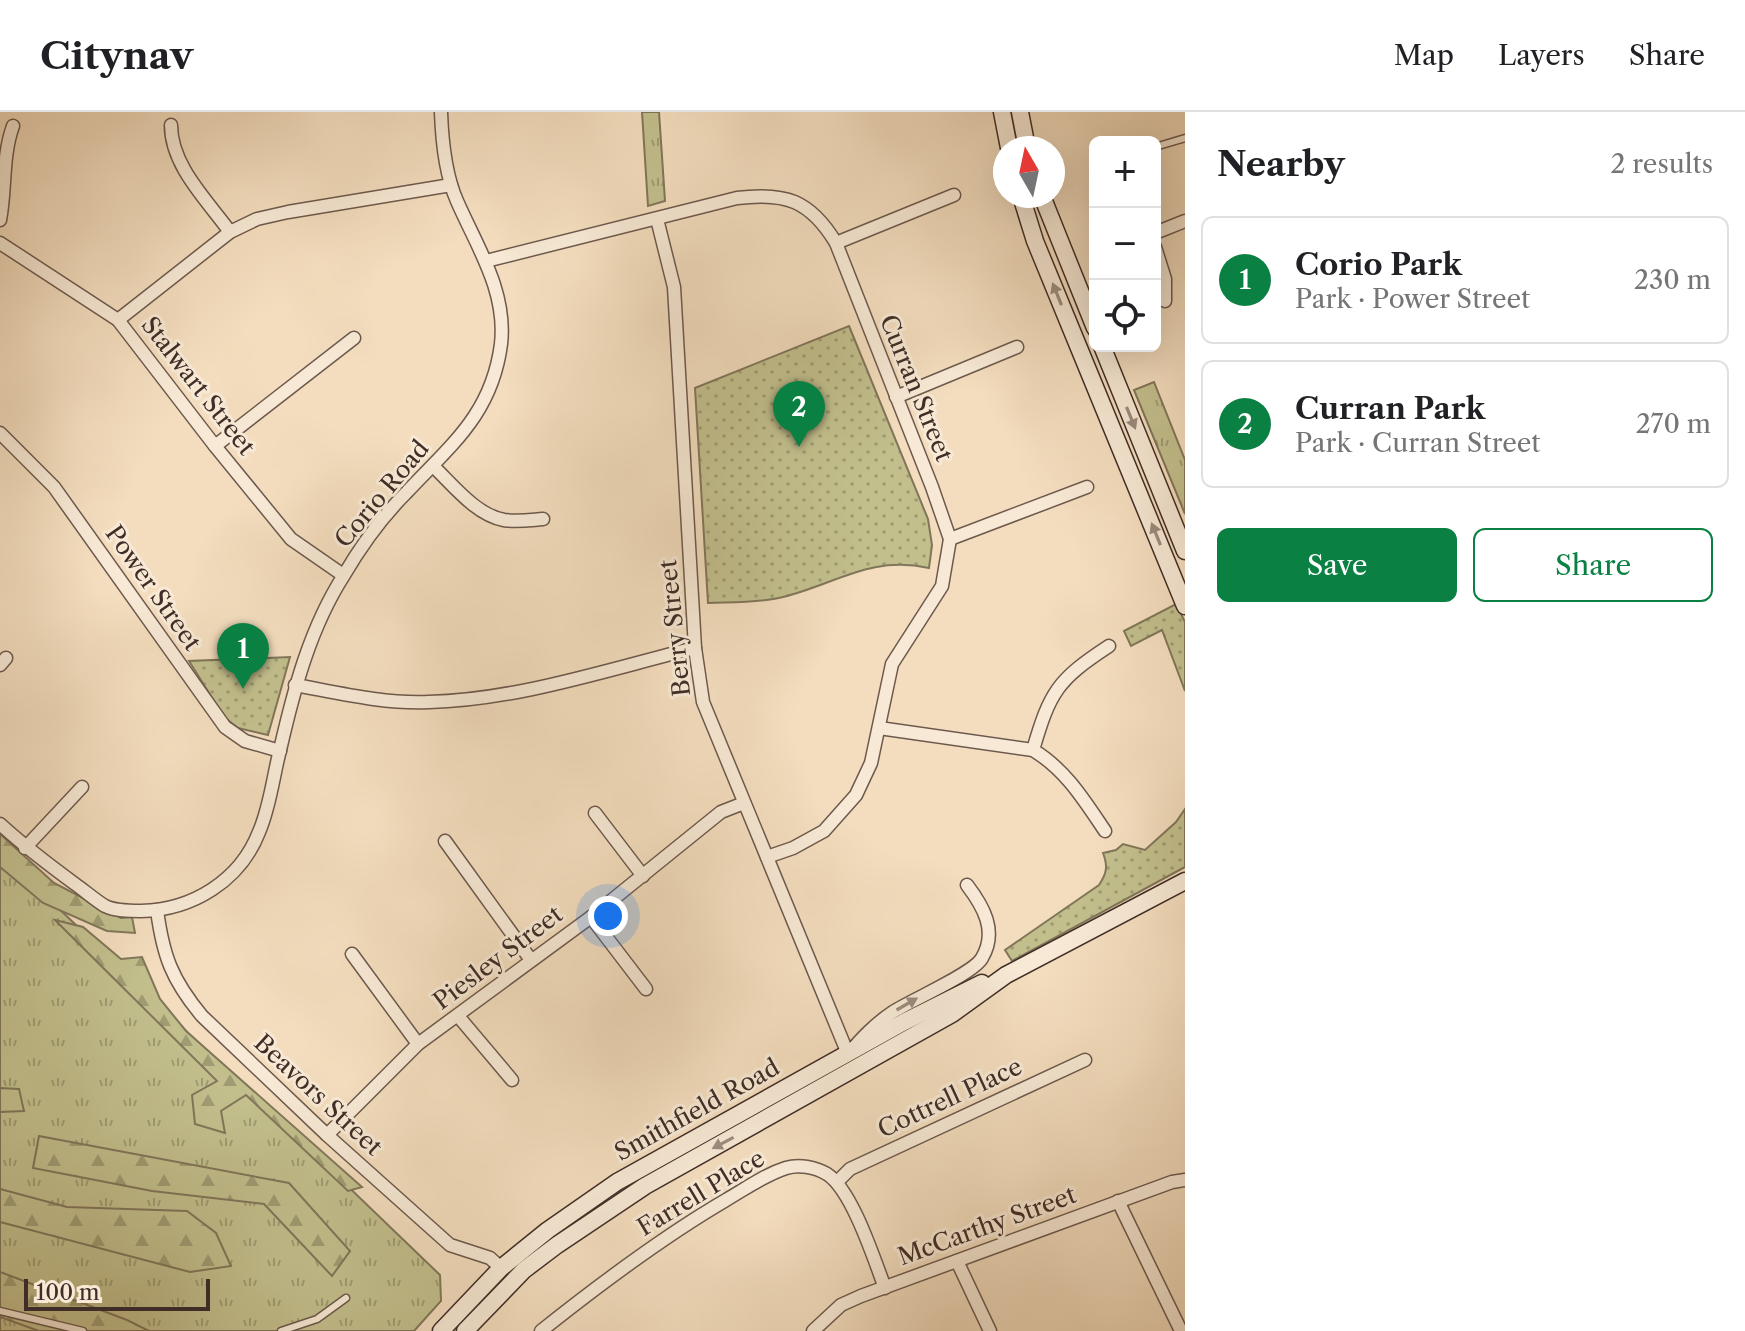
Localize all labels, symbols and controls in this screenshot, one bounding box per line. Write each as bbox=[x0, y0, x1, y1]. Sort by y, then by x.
text: Citynav bbox=[40, 32, 193, 79]
text: Map bbox=[1394, 38, 1454, 72]
text: Layers bbox=[1498, 38, 1585, 72]
text: Share bbox=[1629, 38, 1705, 72]
north arrow bbox=[993, 136, 1065, 208]
map controls bbox=[1089, 136, 1161, 352]
button: + bbox=[1089, 136, 1161, 208]
text: Nearby bbox=[1217, 143, 1345, 185]
text: 2 results bbox=[1610, 148, 1713, 180]
button: − bbox=[1089, 208, 1161, 280]
text: Corio Park bbox=[1295, 246, 1462, 283]
text: 1 bbox=[1239, 264, 1251, 296]
text: 230 m bbox=[1634, 264, 1711, 296]
button: locate bbox=[1089, 280, 1161, 352]
one-way arrow bbox=[1050, 282, 1063, 306]
text: Park · Power Street bbox=[1295, 283, 1530, 315]
street label: Curran Street bbox=[874, 310, 959, 466]
street label: Stalwart Street bbox=[135, 311, 262, 461]
pin: 2 bbox=[773, 381, 825, 447]
text: Curran Park bbox=[1295, 390, 1485, 427]
one-way arrow bbox=[1125, 406, 1138, 430]
text: 2 bbox=[1237, 408, 1253, 440]
text: 270 m bbox=[1636, 408, 1711, 440]
text: Park · Curran Street bbox=[1295, 427, 1541, 459]
street label: Corio Road bbox=[328, 434, 435, 553]
street label: Power Street bbox=[100, 520, 207, 656]
one-way arrow bbox=[1149, 522, 1162, 546]
button: Save bbox=[1217, 528, 1457, 602]
button: Share bbox=[1473, 528, 1713, 602]
street label: Berry Street bbox=[653, 558, 696, 698]
pin: 1 bbox=[217, 623, 269, 689]
your location bbox=[588, 896, 628, 936]
street label: Piesley Street bbox=[427, 899, 568, 1016]
one-way arrow bbox=[896, 997, 918, 1011]
street label: Beavors Street bbox=[248, 1028, 389, 1162]
street label: Cottrell Place bbox=[873, 1051, 1026, 1144]
street label: Smithfield Road bbox=[609, 1052, 784, 1167]
one-way arrow bbox=[711, 1136, 734, 1150]
street label: Farrell Place bbox=[632, 1143, 770, 1242]
street label: McCarthy Street bbox=[894, 1180, 1080, 1271]
scale bar bbox=[24, 1275, 210, 1311]
text: 100 m bbox=[36, 1279, 99, 1306]

